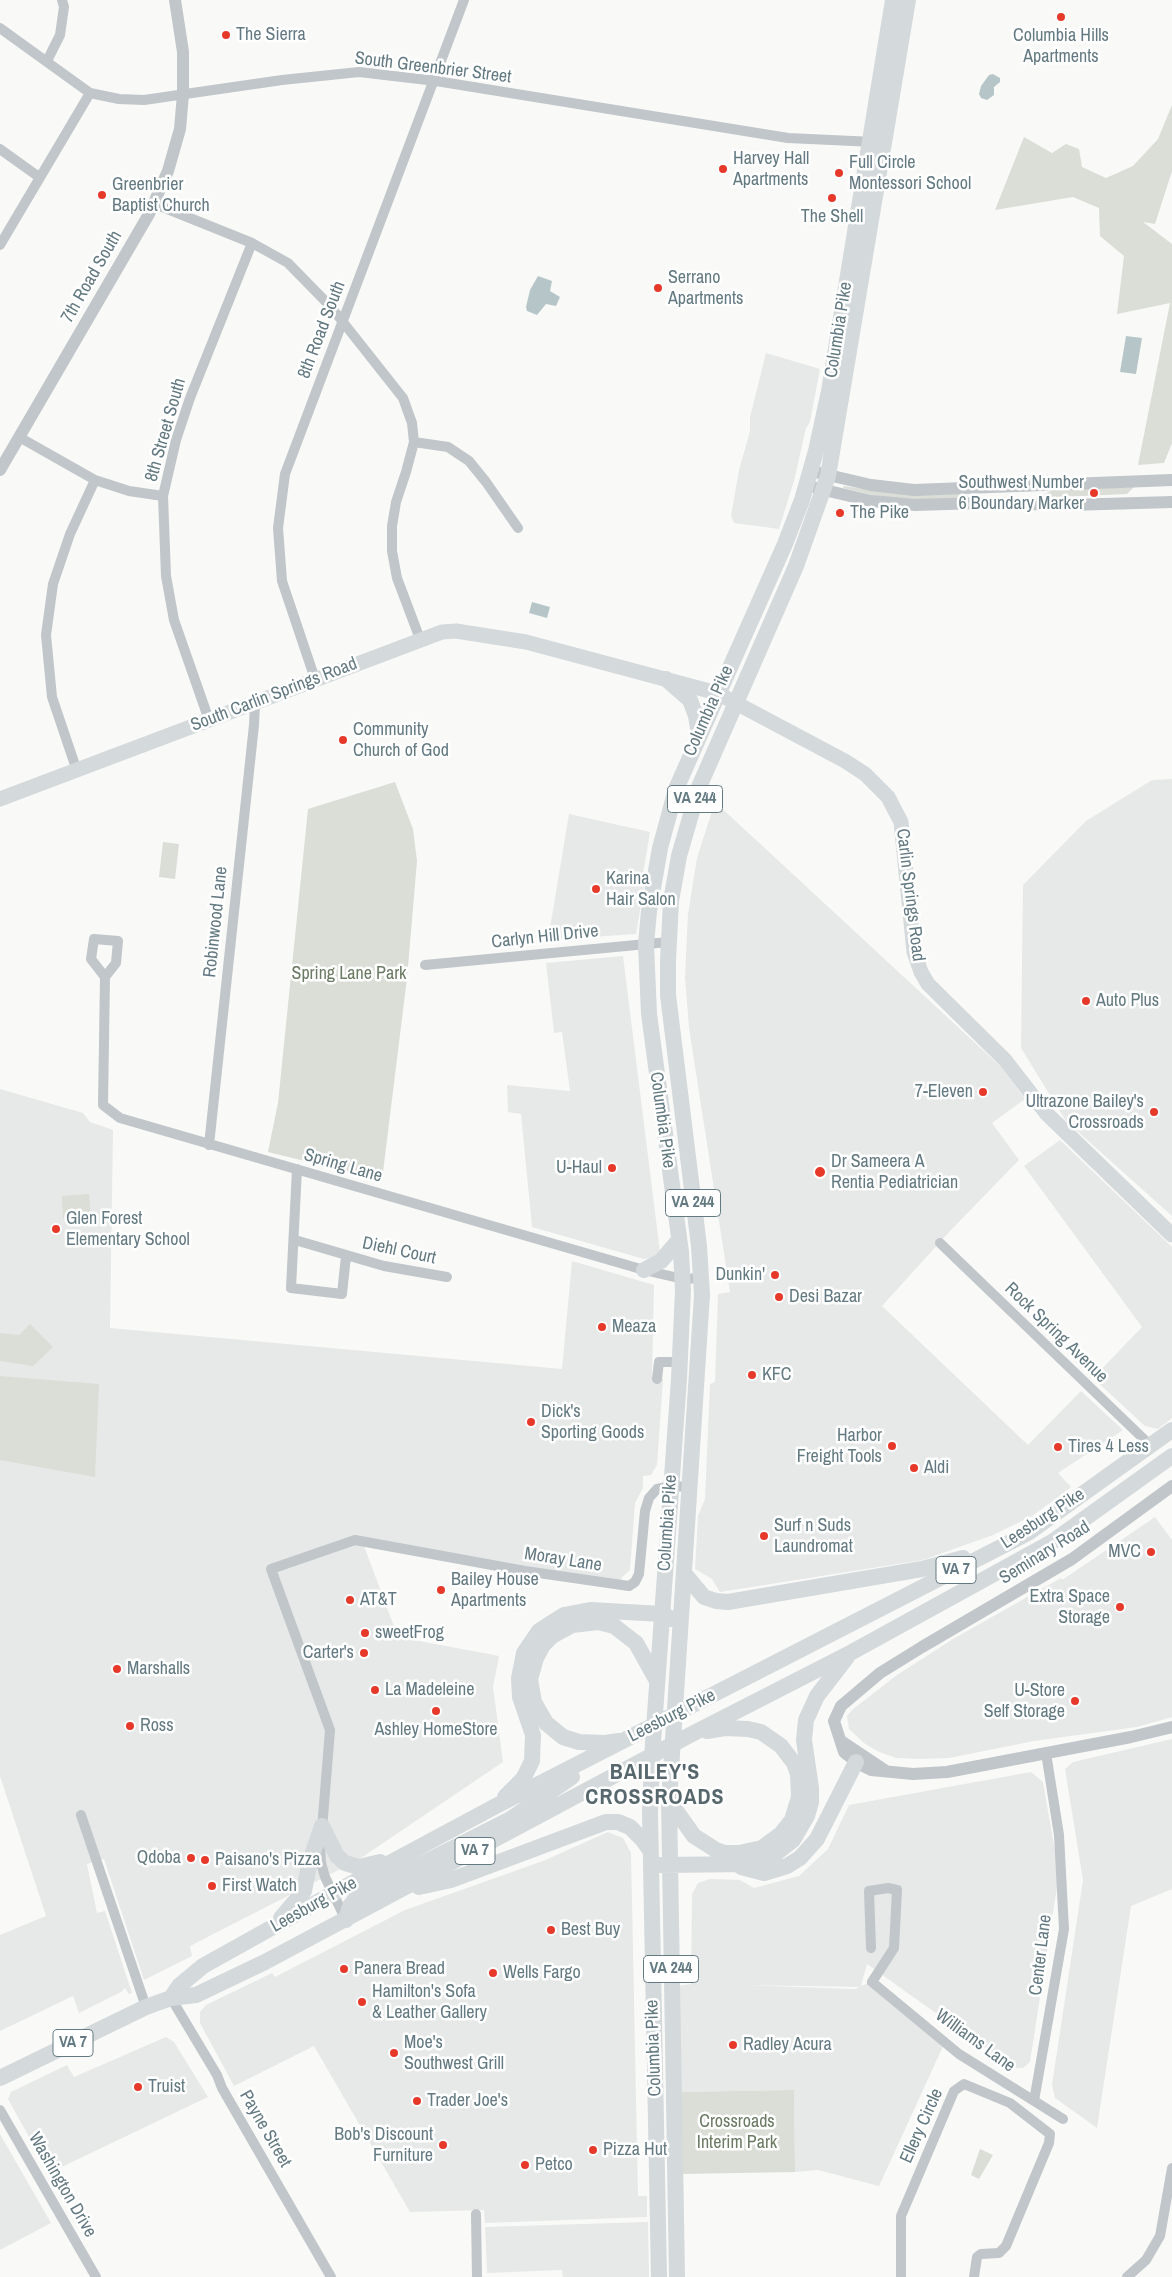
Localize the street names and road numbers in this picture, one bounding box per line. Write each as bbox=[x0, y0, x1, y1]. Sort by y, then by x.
street label: South Greenbrier Street bbox=[354, 48, 512, 88]
street label: 7th Road South bbox=[57, 227, 127, 327]
street label: 8th Road South bbox=[294, 278, 350, 382]
street label: Columbia Pike bbox=[821, 281, 857, 379]
street label: 8th Street South bbox=[141, 376, 191, 484]
street label: South Carlin Springs Road bbox=[188, 653, 360, 737]
street label: Columbia Pike bbox=[679, 662, 739, 760]
road number: VA 244 bbox=[668, 786, 722, 812]
street label: Carlin Springs Road bbox=[891, 827, 929, 963]
street label: Robinwood Lane bbox=[199, 865, 233, 979]
street label: Carlyn Hill Drive bbox=[490, 921, 600, 953]
street label: Columbia Pike bbox=[645, 1071, 679, 1169]
street label: Spring Lane bbox=[301, 1145, 385, 1187]
road number: VA 244 bbox=[666, 1190, 720, 1216]
street label: Diehl Court bbox=[360, 1233, 438, 1269]
street label: Rock Spring Avenue bbox=[1000, 1278, 1112, 1388]
street label: Columbia Pike bbox=[654, 1474, 682, 1572]
street label: Leesburg Pike bbox=[997, 1484, 1089, 1554]
street label: Seminary Road bbox=[996, 1517, 1094, 1589]
street label: Moray Lane bbox=[523, 1543, 603, 1577]
road number: VA 7 bbox=[936, 1556, 976, 1584]
street label: Leesburg Pike bbox=[625, 1685, 719, 1747]
road number: VA 7 bbox=[455, 1838, 495, 1864]
street label: Leesburg Pike bbox=[267, 1872, 361, 1938]
street label: Center Lane bbox=[1025, 1913, 1057, 1997]
road number: VA 244 bbox=[644, 1956, 698, 1982]
street label: Columbia Pike bbox=[642, 1999, 666, 2097]
street label: Williams Lane bbox=[931, 2005, 1019, 2077]
road number: VA 7 bbox=[53, 2030, 93, 2056]
street label: Ellery Circle bbox=[896, 2085, 948, 2167]
street label: Payne Street bbox=[234, 2087, 296, 2171]
street label: Washington Drive bbox=[23, 2129, 101, 2241]

